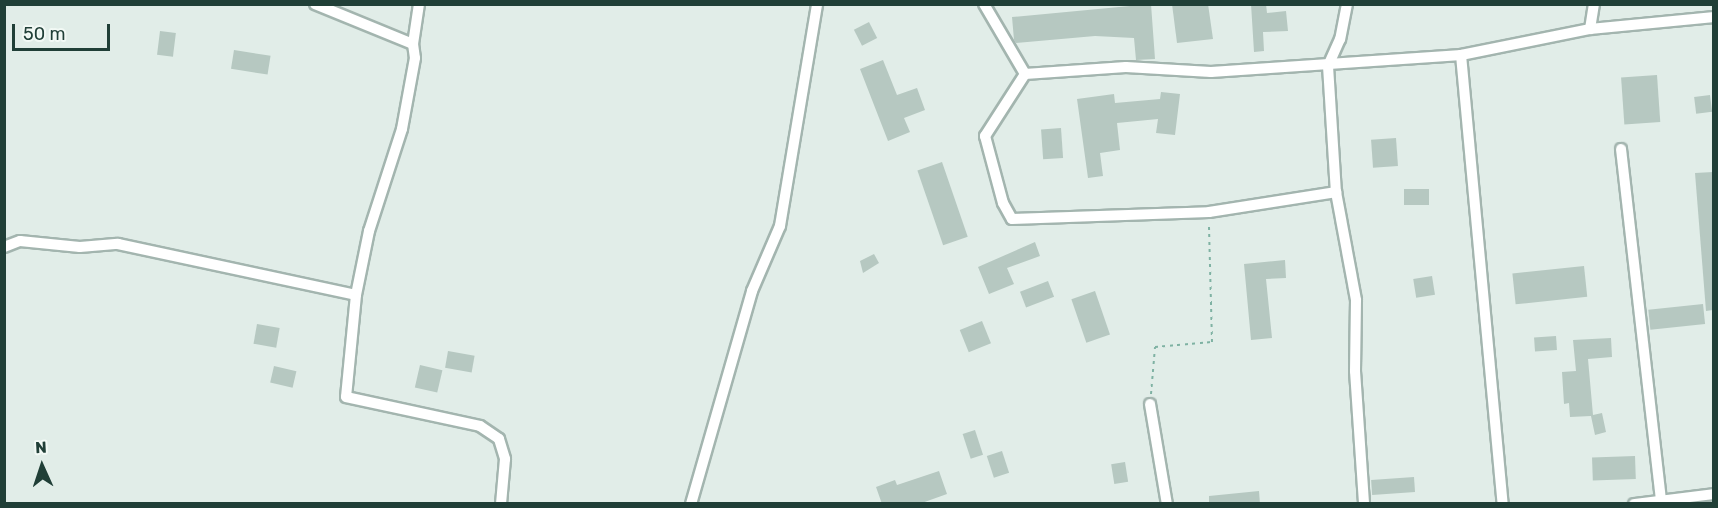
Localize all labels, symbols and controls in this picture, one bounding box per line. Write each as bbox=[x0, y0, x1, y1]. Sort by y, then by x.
scale bar bbox=[15, 12, 112, 50]
text: 50 m bbox=[23, 23, 66, 45]
north arrow bbox=[12, 436, 72, 496]
text: N bbox=[35, 438, 47, 457]

